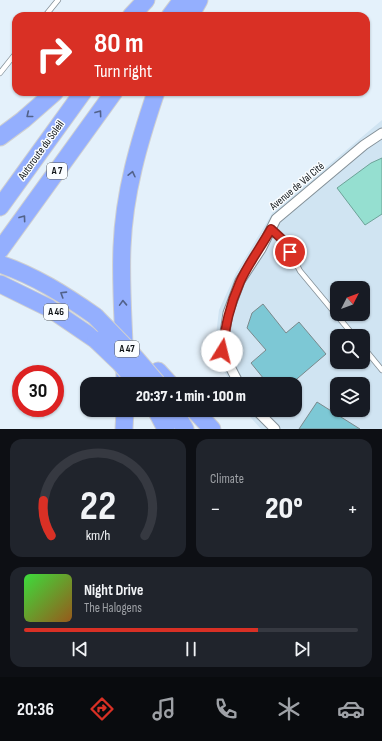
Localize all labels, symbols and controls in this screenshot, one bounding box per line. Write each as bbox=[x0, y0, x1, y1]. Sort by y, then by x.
text: 80 m bbox=[94, 27, 143, 60]
icon: right bbox=[28, 28, 80, 80]
text: Turn right bbox=[94, 61, 152, 82]
one-way arrow bbox=[94, 110, 102, 117]
one-way arrow bbox=[26, 111, 33, 118]
street label: Autoroute du Soleil bbox=[15, 118, 67, 183]
street label: Avenue de Val Cité bbox=[266, 159, 327, 213]
road number: A 7 bbox=[47, 163, 67, 179]
one-way arrow bbox=[127, 171, 136, 178]
one-way arrow bbox=[18, 216, 25, 223]
pin bbox=[273, 235, 307, 269]
icon: arrive bbox=[279, 241, 301, 263]
north arrow bbox=[330, 281, 370, 321]
map controls bbox=[330, 281, 370, 417]
one-way arrow bbox=[60, 291, 67, 299]
one-way arrow bbox=[119, 300, 127, 306]
road number: A 46 bbox=[44, 304, 68, 320]
button: search bbox=[330, 329, 370, 369]
position arrow bbox=[201, 330, 243, 372]
road number: A 47 bbox=[115, 341, 139, 357]
speed limit sign: 30 bbox=[12, 365, 64, 417]
button: layers bbox=[330, 377, 370, 417]
text: 20:37 · 1 min · 100 m bbox=[136, 387, 246, 406]
text: Climate bbox=[210, 471, 244, 487]
text: 22 bbox=[80, 482, 116, 531]
text: 20° bbox=[265, 491, 303, 527]
text: − bbox=[210, 496, 221, 523]
text: + bbox=[347, 496, 358, 523]
text: km/h bbox=[86, 527, 110, 544]
text: Night Drive bbox=[84, 581, 143, 600]
text: The Halogens bbox=[84, 600, 142, 616]
icon: previous bbox=[69, 638, 91, 660]
icon: pause bbox=[180, 638, 202, 660]
icon: next bbox=[291, 638, 313, 660]
icon: directions bbox=[88, 695, 116, 723]
icon: music bbox=[150, 695, 178, 723]
icon: phone bbox=[212, 695, 240, 723]
icon: climate bbox=[275, 695, 303, 723]
icon: car bbox=[337, 695, 365, 723]
text: 20:36 bbox=[17, 699, 54, 720]

